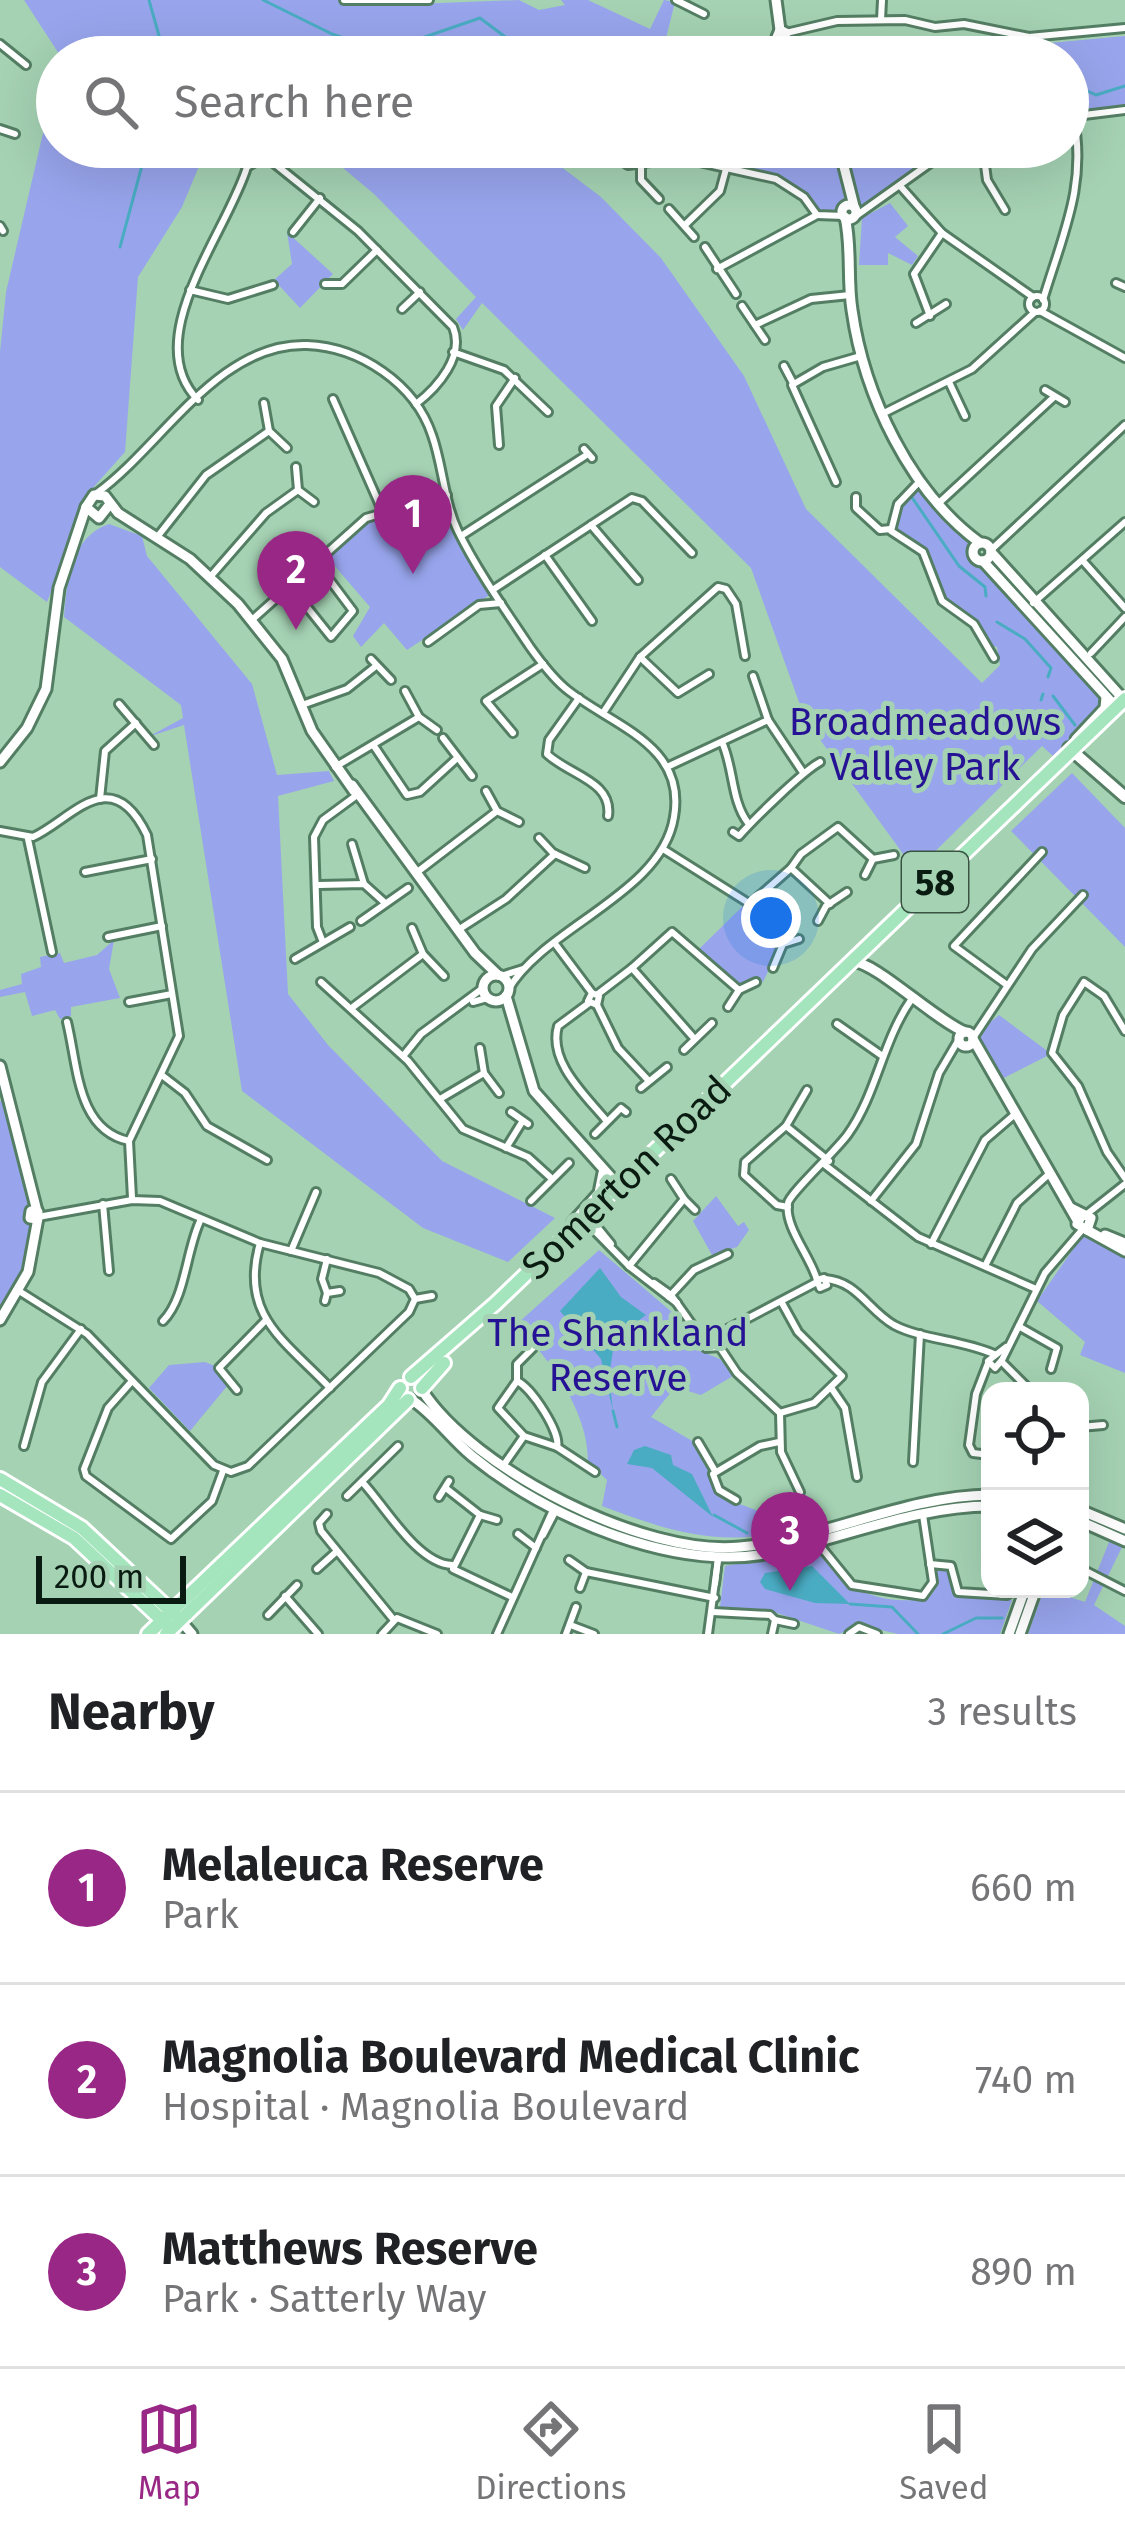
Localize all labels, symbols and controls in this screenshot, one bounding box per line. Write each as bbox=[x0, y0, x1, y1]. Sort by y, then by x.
search box bbox=[36, 36, 1089, 168]
icon: search bbox=[78, 69, 144, 135]
text: Search here bbox=[174, 75, 414, 129]
pin: 1 bbox=[374, 475, 452, 574]
pin: 2 bbox=[257, 531, 335, 630]
park label: Broadmeadows Valley Park bbox=[789, 699, 1061, 790]
road number: 58 bbox=[902, 852, 968, 912]
your location bbox=[741, 888, 801, 948]
street label: Somerton Road bbox=[512, 1066, 741, 1289]
park label: The Shankland Reserve bbox=[487, 1310, 749, 1401]
map controls bbox=[981, 1382, 1089, 1598]
button: locate bbox=[981, 1382, 1089, 1490]
button: layers bbox=[981, 1490, 1089, 1598]
pin: 3 bbox=[751, 1492, 829, 1591]
scale bar bbox=[36, 1550, 186, 1603]
text: 200 m bbox=[54, 1557, 144, 1597]
text: Nearby bbox=[48, 1681, 214, 1743]
text: 3 results bbox=[927, 1689, 1077, 1735]
text: Melaleuca Reserve bbox=[162, 1838, 544, 1892]
text: 1 bbox=[78, 1865, 96, 1911]
text: 660 m bbox=[970, 1865, 1077, 1911]
text: Park bbox=[162, 1892, 239, 1938]
text: Magnolia Boulevard Medical Clinic bbox=[162, 2030, 859, 2084]
text: 2 bbox=[77, 2057, 97, 2103]
text: 740 m bbox=[975, 2057, 1077, 2103]
text: Hospital · Magnolia Boulevard bbox=[162, 2084, 689, 2130]
text: Matthews Reserve bbox=[162, 2222, 538, 2276]
text: 3 bbox=[77, 2249, 97, 2295]
text: 890 m bbox=[970, 2249, 1077, 2295]
text: Park · Satterly Way bbox=[162, 2276, 487, 2322]
tab: Map bbox=[136, 2396, 202, 2508]
tab: Directions bbox=[475, 2396, 627, 2508]
tab: Saved bbox=[899, 2396, 989, 2508]

